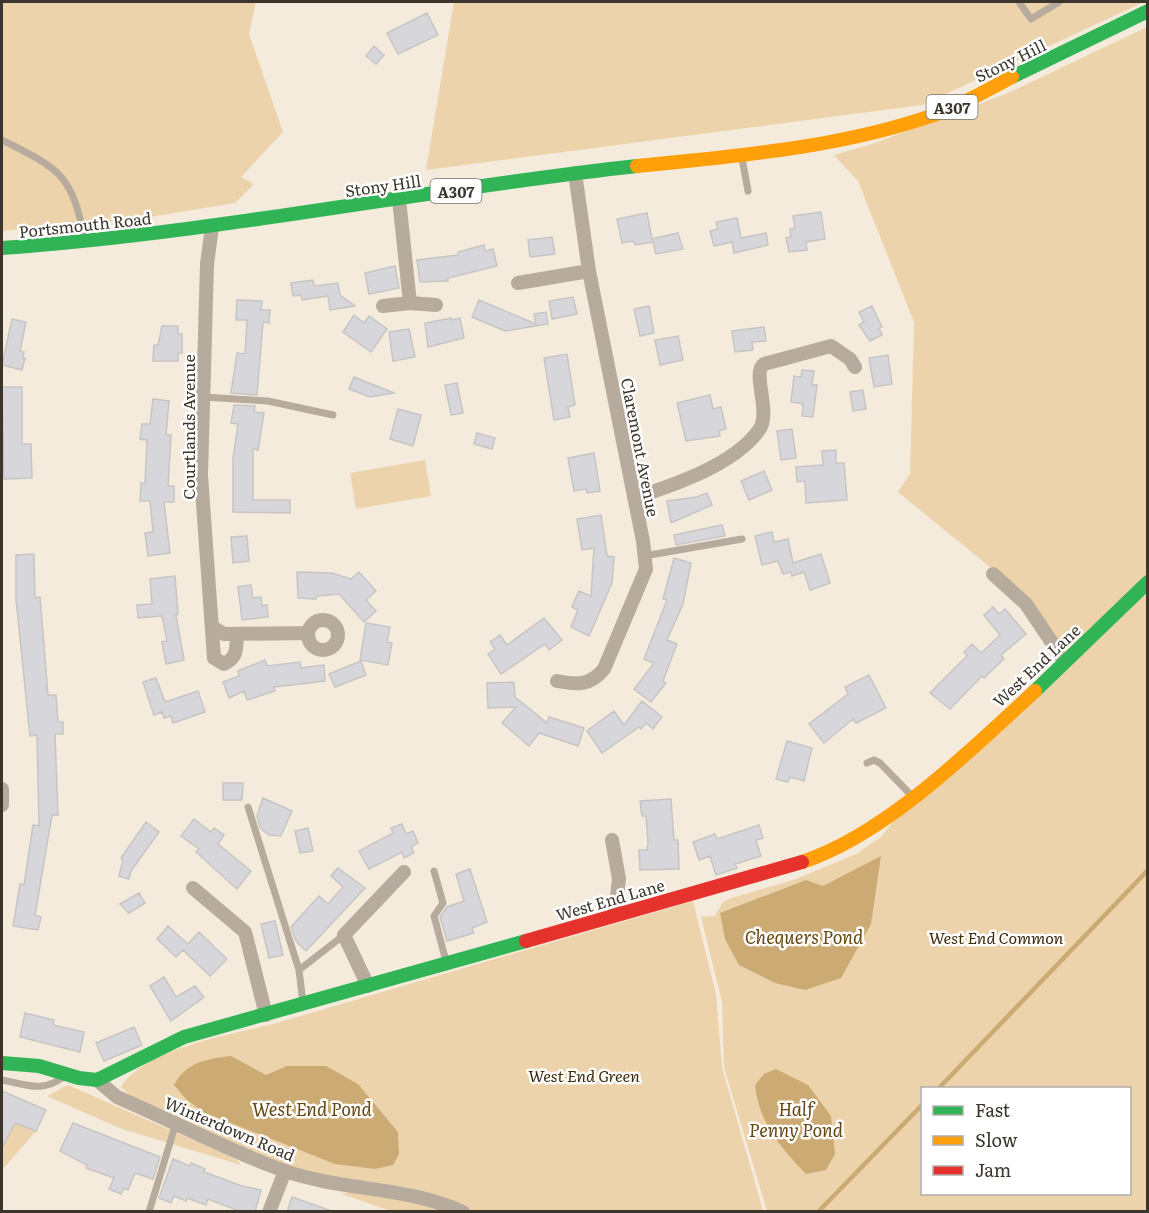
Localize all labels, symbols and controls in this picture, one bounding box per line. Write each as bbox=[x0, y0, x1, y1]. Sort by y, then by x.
street label: Stony Hill bbox=[970, 32, 1050, 88]
road number: A307 bbox=[926, 95, 978, 119]
street label: Stony Hill bbox=[343, 168, 423, 202]
road number: A307 bbox=[430, 179, 482, 203]
street label: Portsmouth Road bbox=[17, 205, 153, 243]
street label: Courtlands Avenue bbox=[176, 354, 200, 500]
street label: Claremont Avenue bbox=[616, 376, 666, 518]
street label: West End Lane bbox=[987, 618, 1085, 712]
street label: West End Lane bbox=[553, 872, 667, 926]
water label: Chequers Pond bbox=[745, 923, 864, 950]
park label: West End Common bbox=[929, 925, 1064, 949]
park label: West End Green bbox=[528, 1063, 640, 1087]
legend bbox=[921, 1087, 1131, 1195]
street label: Winterdown Road bbox=[161, 1090, 299, 1166]
water label: West End Pond bbox=[252, 1095, 373, 1122]
water label: Half Penny Pond bbox=[749, 1095, 844, 1143]
text: Fast bbox=[975, 1096, 1011, 1123]
text: Slow bbox=[975, 1126, 1018, 1153]
text: Jam bbox=[975, 1156, 1011, 1183]

